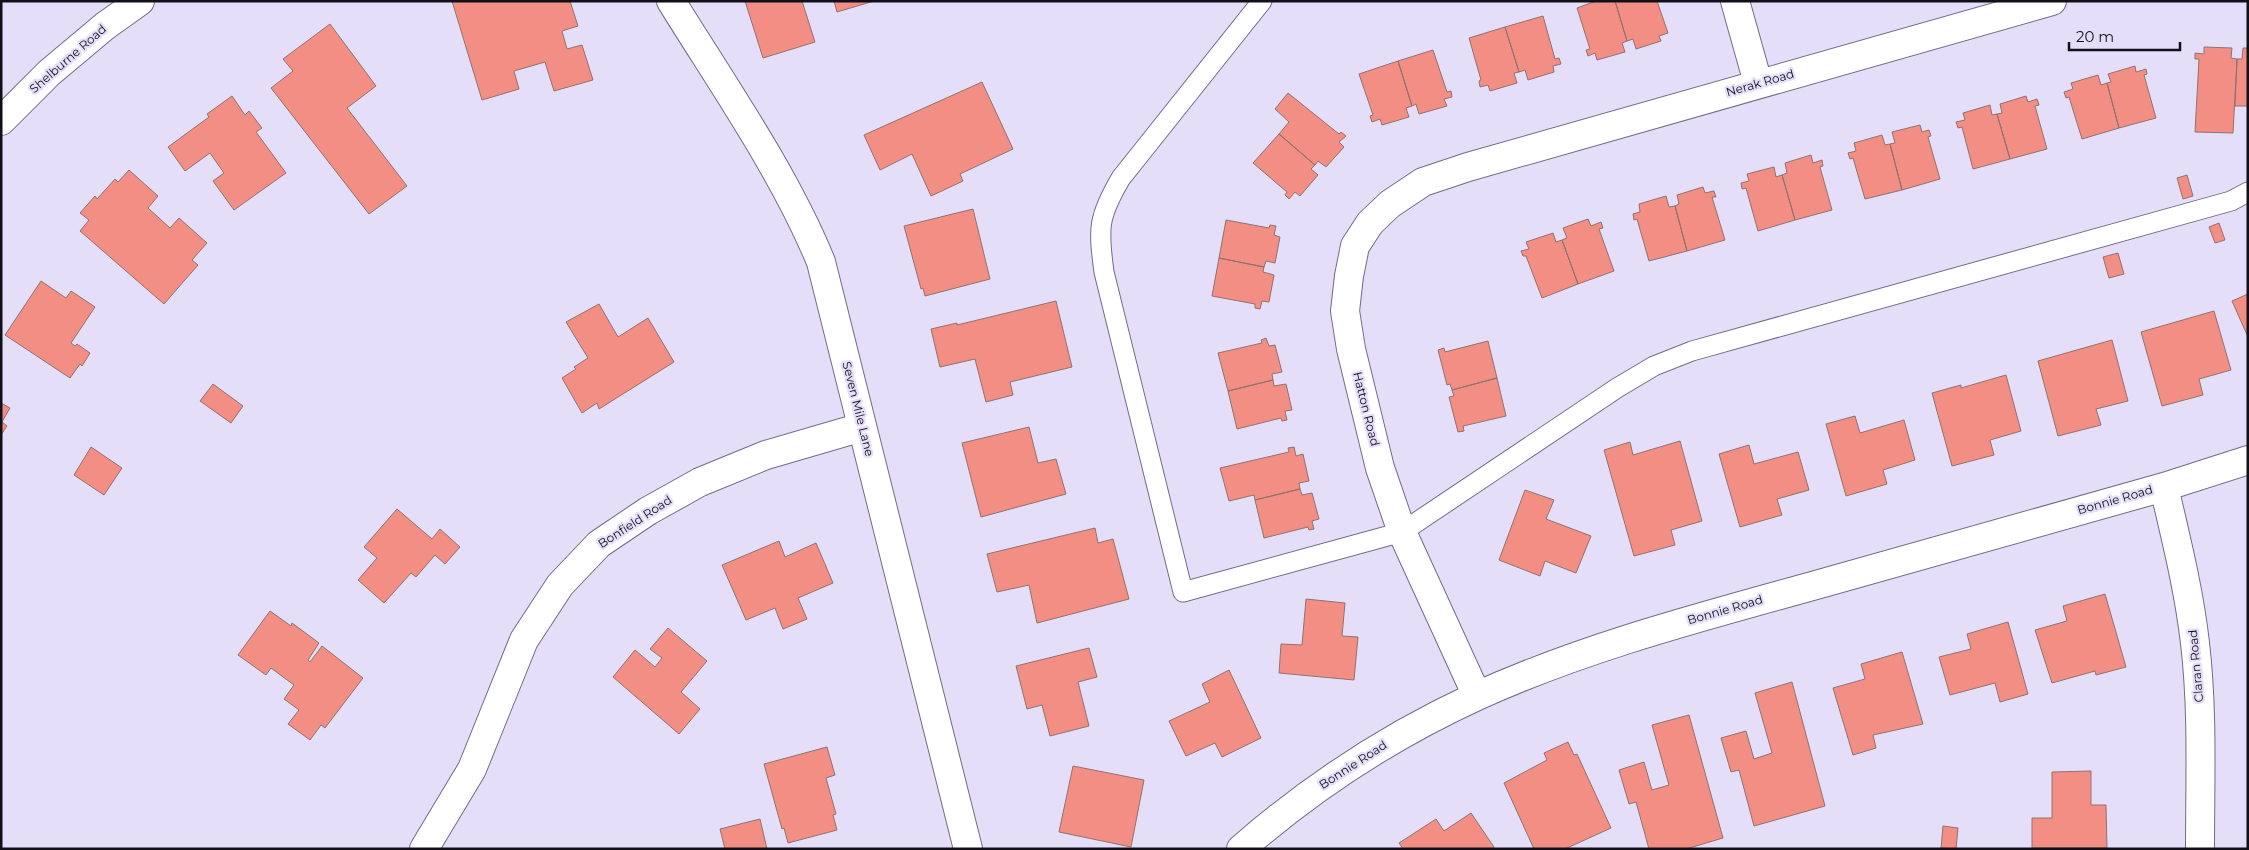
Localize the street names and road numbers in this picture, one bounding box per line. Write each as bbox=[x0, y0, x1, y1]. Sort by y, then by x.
street label: Shelburne Road bbox=[26, 21, 109, 96]
street label: Nerak Road bbox=[1724, 66, 1796, 99]
street label: Seven Mile Lane bbox=[839, 360, 878, 458]
street label: Hatton Road bbox=[1350, 370, 1383, 448]
street label: Bonnie Road bbox=[2075, 482, 2154, 517]
street label: Bonfield Road bbox=[595, 492, 675, 551]
street label: Bonnie Road bbox=[1685, 592, 1764, 627]
street label: Claran Road bbox=[2185, 629, 2206, 703]
street label: Bonnie Road bbox=[1316, 737, 1389, 792]

